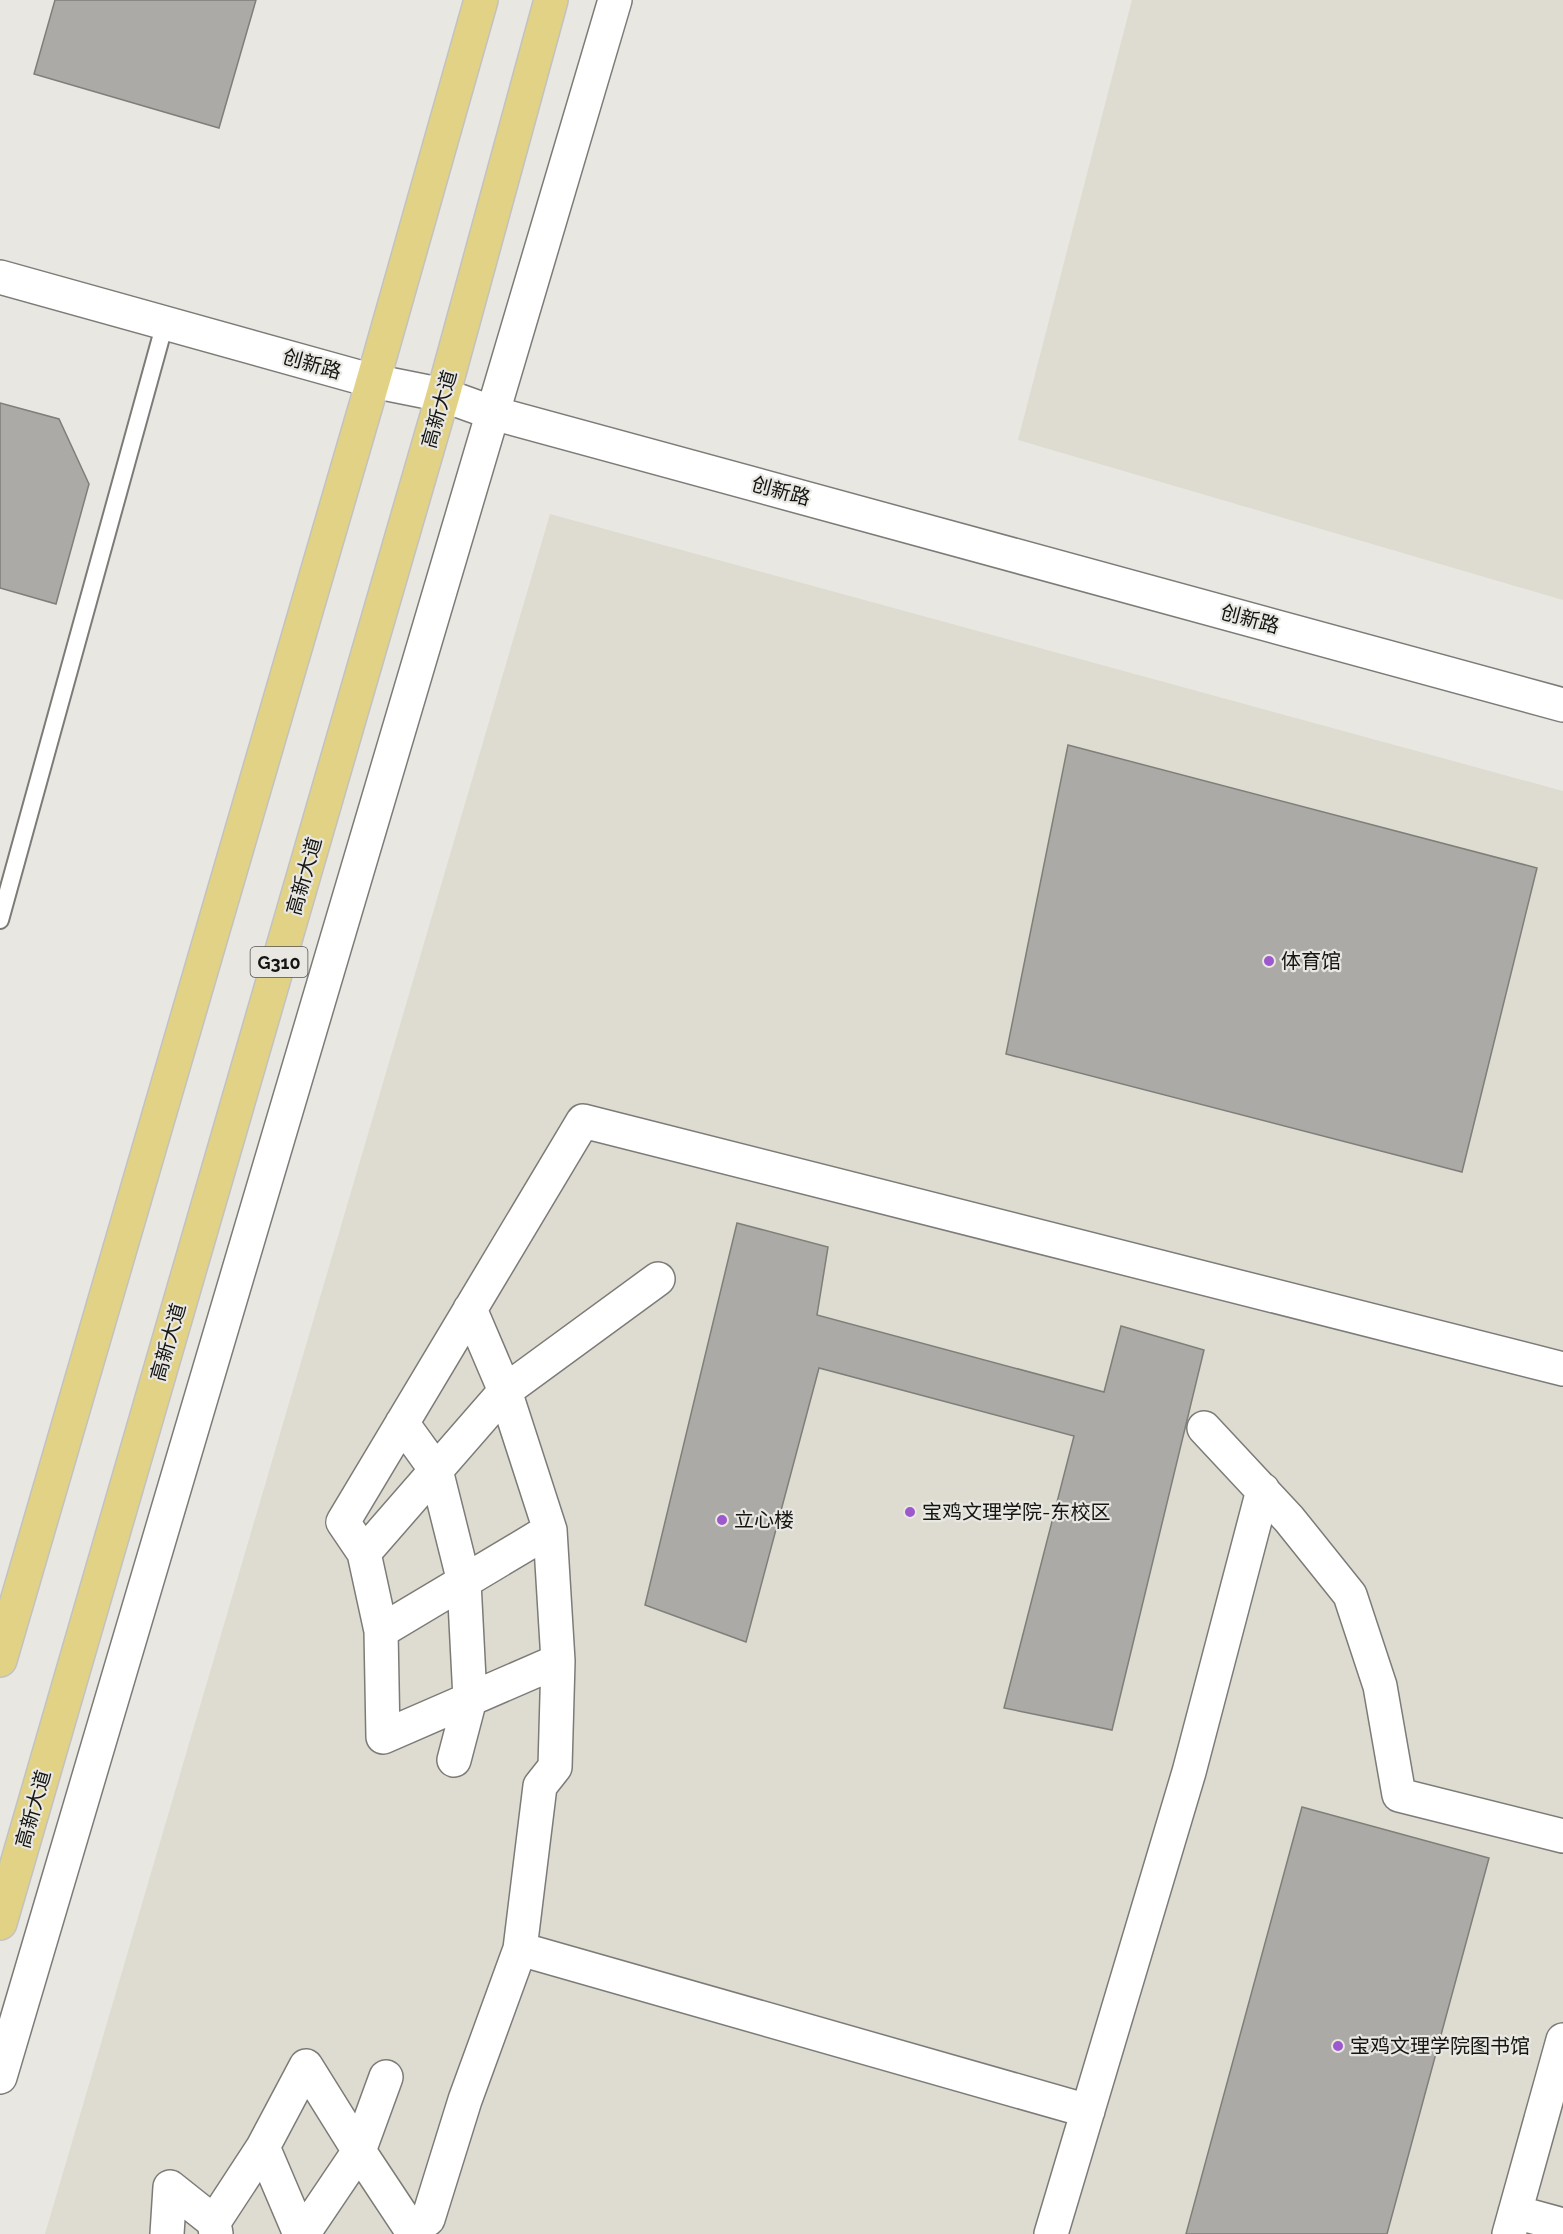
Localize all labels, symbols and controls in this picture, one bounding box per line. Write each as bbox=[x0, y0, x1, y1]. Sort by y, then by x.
street label: 创新路 bbox=[280, 344, 344, 384]
street label: 高新大道 bbox=[416, 367, 462, 451]
street label: 创新路 bbox=[749, 472, 813, 510]
street label: 创新路 bbox=[1218, 600, 1282, 638]
street label: 高新大道 bbox=[281, 834, 327, 918]
road number: G310 bbox=[250, 947, 308, 977]
place label: 体育馆 bbox=[1281, 949, 1341, 973]
marker: 体育馆 bbox=[1262, 954, 1276, 968]
street label: 高新大道 bbox=[145, 1300, 191, 1384]
place label: 宝鸡文理学院-东校区 bbox=[922, 1500, 1110, 1524]
marker: 宝鸡文理学院-东校区 bbox=[903, 1505, 917, 1519]
place label: 立心楼 bbox=[734, 1508, 794, 1532]
marker: 立心楼 bbox=[715, 1513, 729, 1527]
street label: 高新大道 bbox=[10, 1767, 56, 1851]
place label: 宝鸡文理学院图书馆 bbox=[1350, 2034, 1530, 2058]
marker: 宝鸡文理学院图书馆 bbox=[1331, 2039, 1345, 2053]

